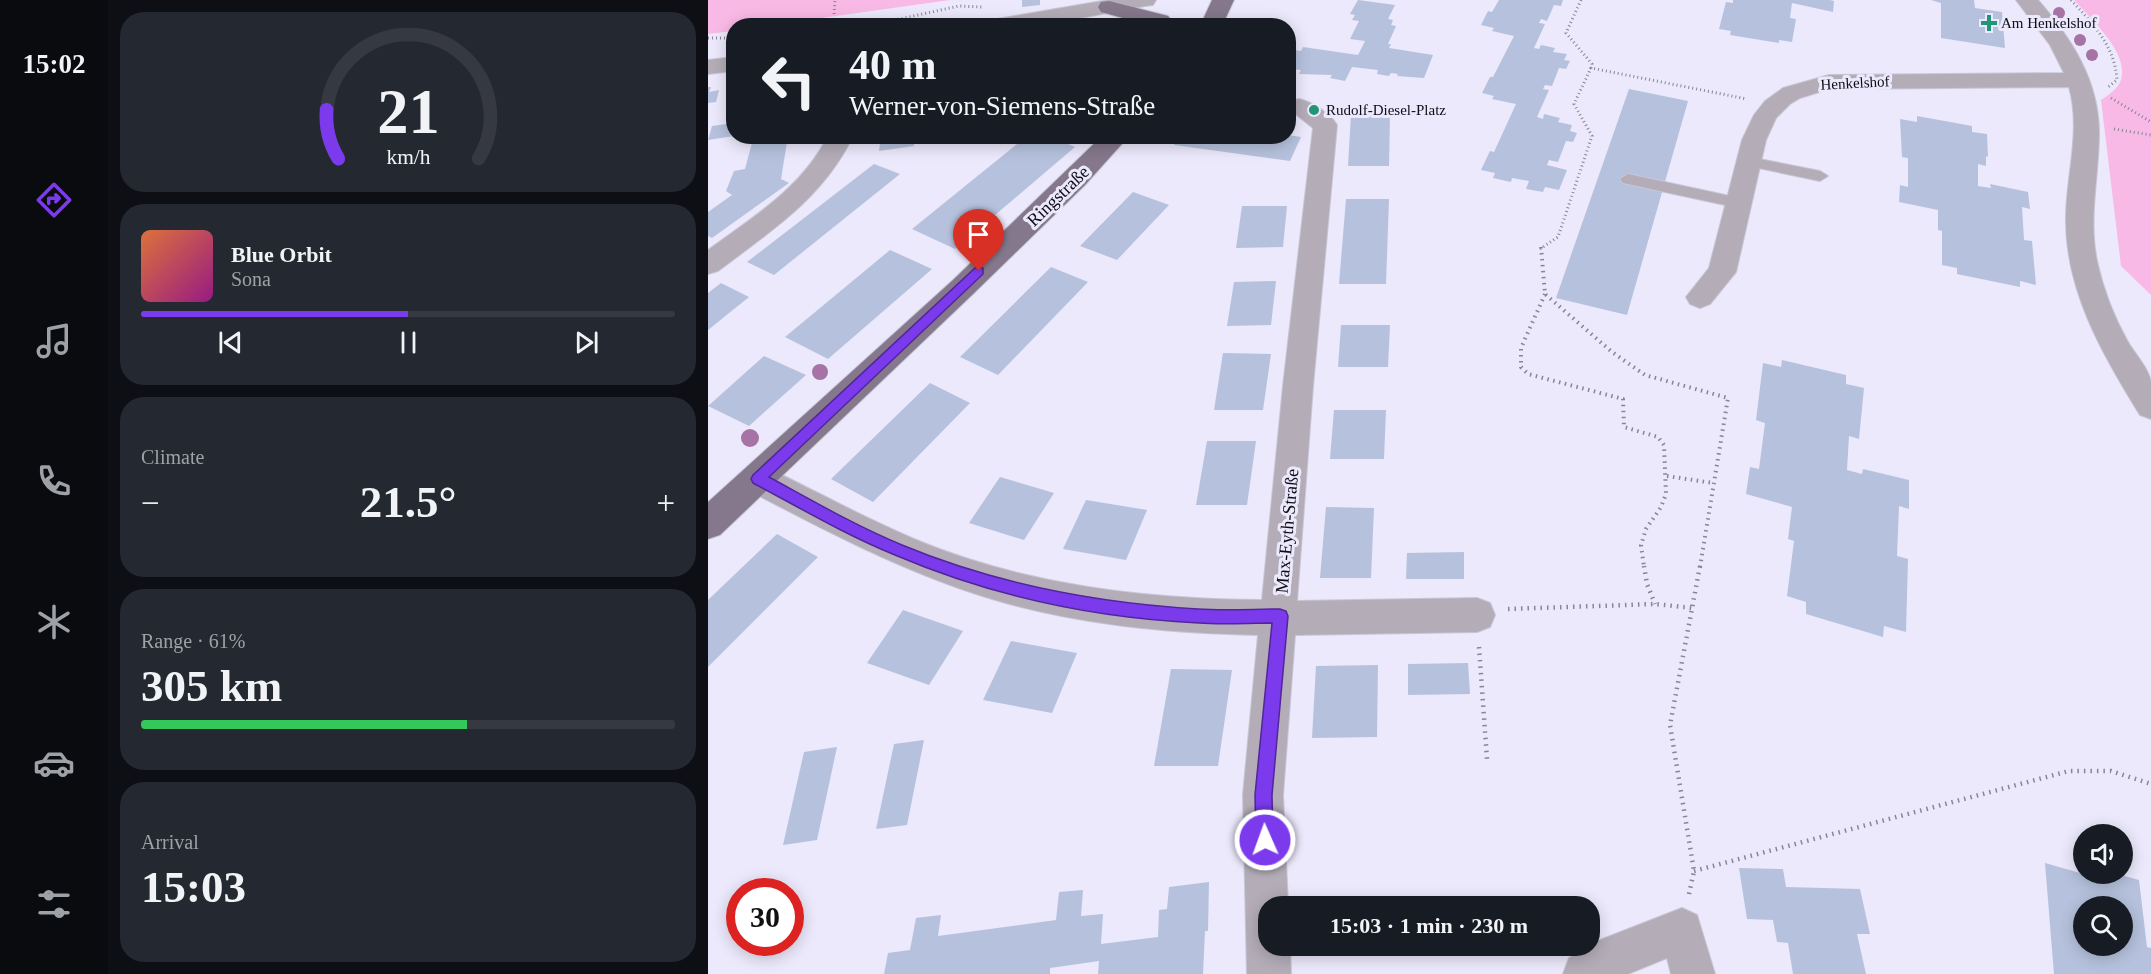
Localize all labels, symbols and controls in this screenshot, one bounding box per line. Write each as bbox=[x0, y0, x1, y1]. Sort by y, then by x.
place label: Am Henkelshof bbox=[2001, 15, 2096, 31]
marker: Am Henkelshof bbox=[1982, 16, 1996, 30]
icon: left bbox=[750, 42, 828, 120]
text: 40 m bbox=[849, 42, 937, 88]
text: 15:02 bbox=[23, 49, 86, 79]
street label: Henkelshof bbox=[1820, 73, 1890, 93]
text: 21 bbox=[377, 77, 439, 146]
text: Werner-von-Siemens-Straße bbox=[849, 91, 1155, 121]
place label: Rudolf-Diesel-Platz bbox=[1326, 102, 1446, 118]
marker: Rudolf-Diesel-Platz bbox=[1307, 103, 1321, 117]
text: km/h bbox=[386, 146, 430, 170]
street label: Ringstraße bbox=[1023, 162, 1093, 230]
icon: directions bbox=[33, 179, 75, 221]
pin bbox=[953, 209, 1004, 271]
icon: arrive bbox=[962, 218, 995, 251]
text: Blue Orbit bbox=[231, 242, 332, 267]
text: Sona bbox=[231, 268, 271, 290]
icon: music bbox=[33, 320, 75, 362]
icon: previous bbox=[214, 326, 247, 359]
icon: pause bbox=[392, 326, 425, 359]
icon: next bbox=[570, 326, 603, 359]
text: Climate bbox=[141, 446, 204, 468]
icon: phone bbox=[33, 460, 75, 502]
street label: Max-Eyth-Straße bbox=[1272, 468, 1302, 594]
text: 21.5° bbox=[360, 477, 456, 527]
text: − bbox=[141, 485, 160, 521]
text: + bbox=[656, 485, 675, 521]
icon: climate bbox=[33, 601, 75, 643]
text: Range · 61% bbox=[141, 630, 245, 652]
text: 305 km bbox=[141, 661, 282, 711]
icon: car bbox=[33, 742, 75, 784]
position arrow bbox=[1233, 808, 1297, 872]
map controls bbox=[2073, 824, 2133, 956]
button: sound bbox=[2073, 824, 2133, 884]
text: Arrival bbox=[141, 831, 199, 853]
text: 15:03 bbox=[141, 862, 246, 912]
speed limit sign: 30 bbox=[726, 878, 804, 956]
icon: filters bbox=[33, 883, 75, 925]
button: search bbox=[2073, 896, 2133, 956]
text: 15:03 · 1 min · 230 m bbox=[1330, 913, 1528, 938]

